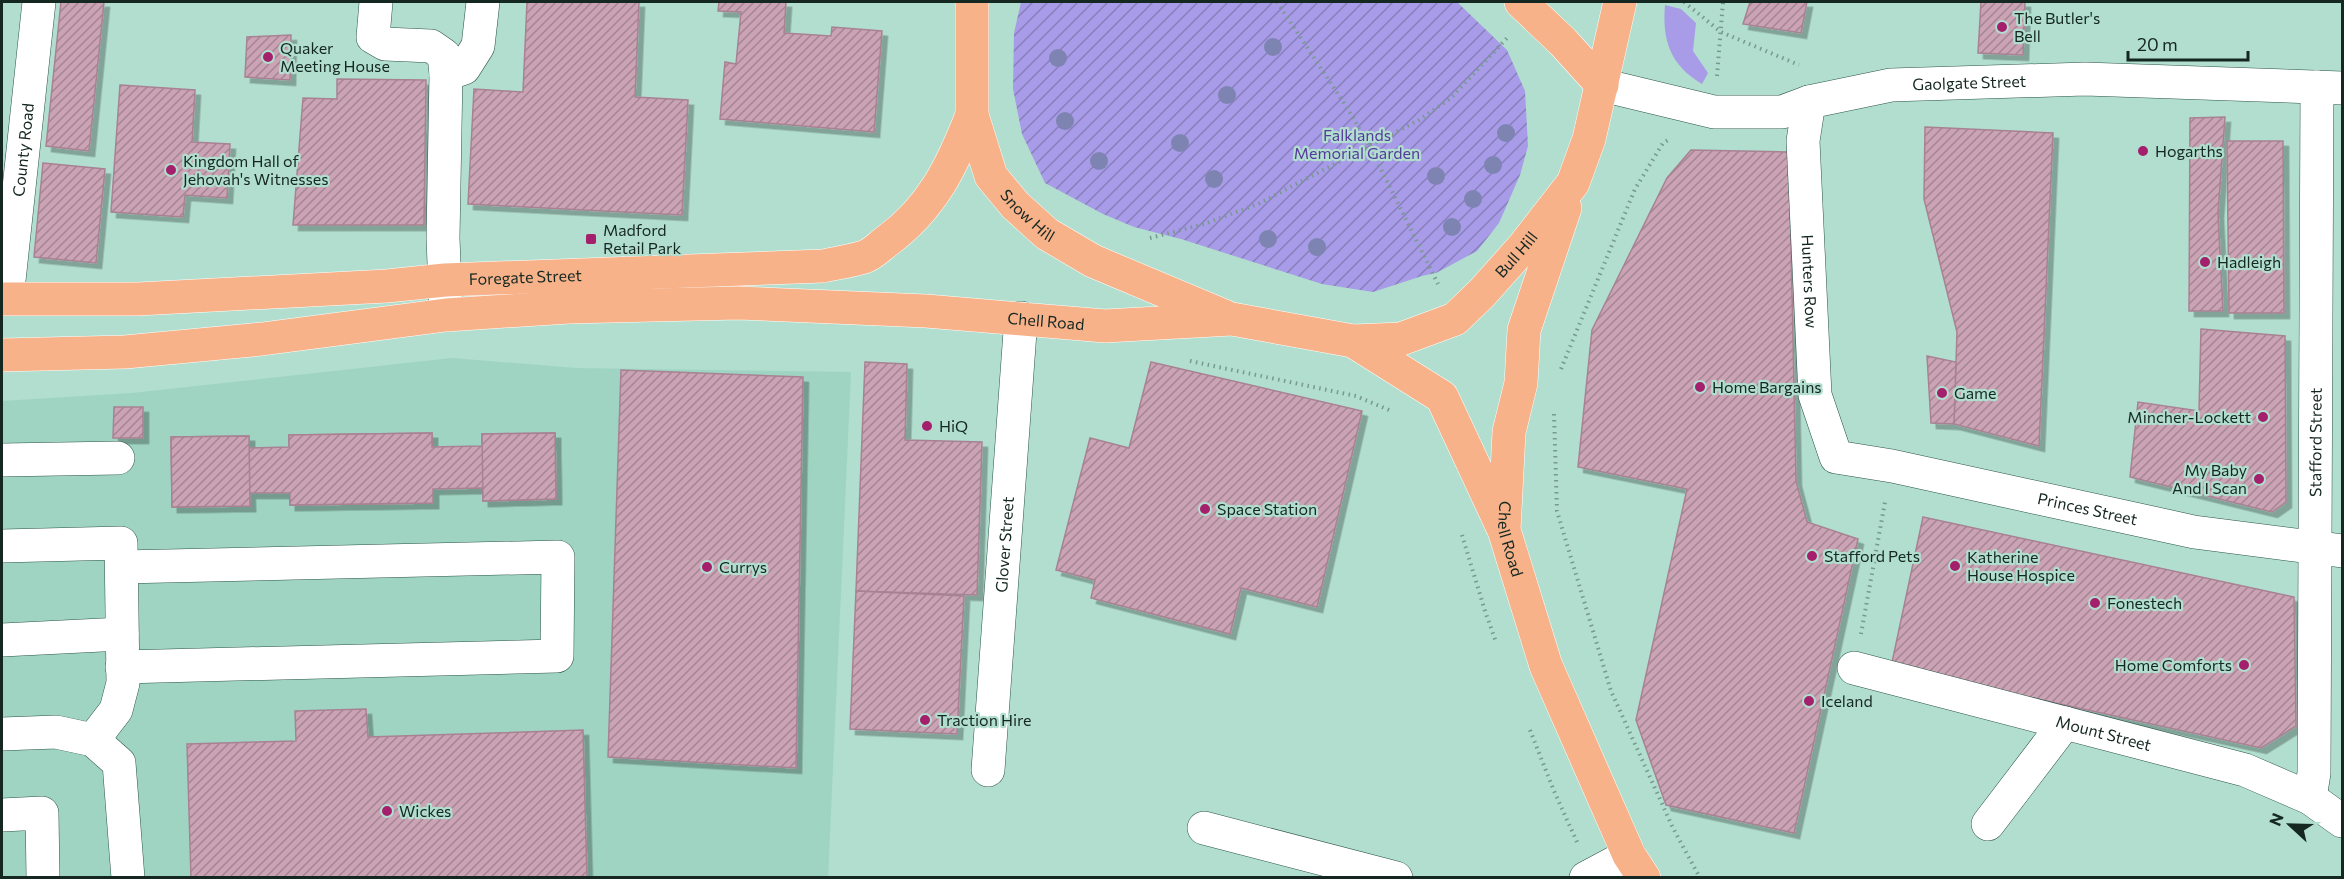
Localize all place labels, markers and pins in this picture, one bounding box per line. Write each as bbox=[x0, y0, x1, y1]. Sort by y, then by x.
place label: The Butler's Bell bbox=[2014, 8, 2100, 45]
marker: The Butler's Bell bbox=[1995, 20, 2009, 34]
place label: Quaker Meeting House bbox=[280, 38, 390, 75]
marker: Quaker Meeting House bbox=[261, 50, 275, 64]
place label: Hogarths bbox=[2155, 141, 2223, 160]
marker: Hogarths bbox=[2136, 144, 2150, 158]
place label: Kingdom Hall of Jehovah's Witnesses bbox=[183, 151, 329, 188]
marker: Kingdom Hall of Jehovah's Witnesses bbox=[164, 163, 178, 177]
place label: Madford Retail Park bbox=[603, 220, 681, 257]
marker: Madford Retail Park bbox=[584, 232, 598, 246]
place label: Hadleigh bbox=[2217, 252, 2281, 271]
marker: Hadleigh bbox=[2198, 255, 2212, 269]
place label: Home Bargains bbox=[1712, 377, 1822, 396]
marker: Home Bargains bbox=[1693, 380, 1707, 394]
place label: Game bbox=[1954, 383, 1997, 402]
marker: Game bbox=[1935, 386, 1949, 400]
place label: Mincher-Lockett bbox=[2127, 407, 2251, 426]
marker: Mincher-Lockett bbox=[2256, 410, 2270, 424]
place label: HiQ bbox=[939, 416, 968, 435]
marker: HiQ bbox=[920, 419, 934, 433]
place label: My Baby And I Scan bbox=[2172, 460, 2247, 497]
marker: My Baby And I Scan bbox=[2252, 472, 2266, 486]
place label: Space Station bbox=[1217, 499, 1317, 518]
marker: Space Station bbox=[1198, 502, 1212, 516]
place label: Stafford Pets bbox=[1824, 546, 1920, 565]
place label: Katherine House Hospice bbox=[1967, 547, 2075, 584]
marker: Stafford Pets bbox=[1805, 549, 1819, 563]
place label: Currys bbox=[719, 557, 767, 576]
marker: Katherine House Hospice bbox=[1948, 559, 1962, 573]
marker: Currys bbox=[700, 560, 714, 574]
place label: Fonestech bbox=[2107, 593, 2182, 612]
marker: Fonestech bbox=[2088, 596, 2102, 610]
place label: Home Comforts bbox=[2115, 655, 2232, 674]
marker: Home Comforts bbox=[2237, 658, 2251, 672]
place label: Iceland bbox=[1821, 691, 1873, 710]
marker: Iceland bbox=[1802, 694, 1816, 708]
place label: Traction Hire bbox=[937, 710, 1032, 729]
marker: Traction Hire bbox=[918, 713, 932, 727]
place label: Wickes bbox=[399, 801, 451, 820]
marker: Wickes bbox=[380, 804, 394, 818]

